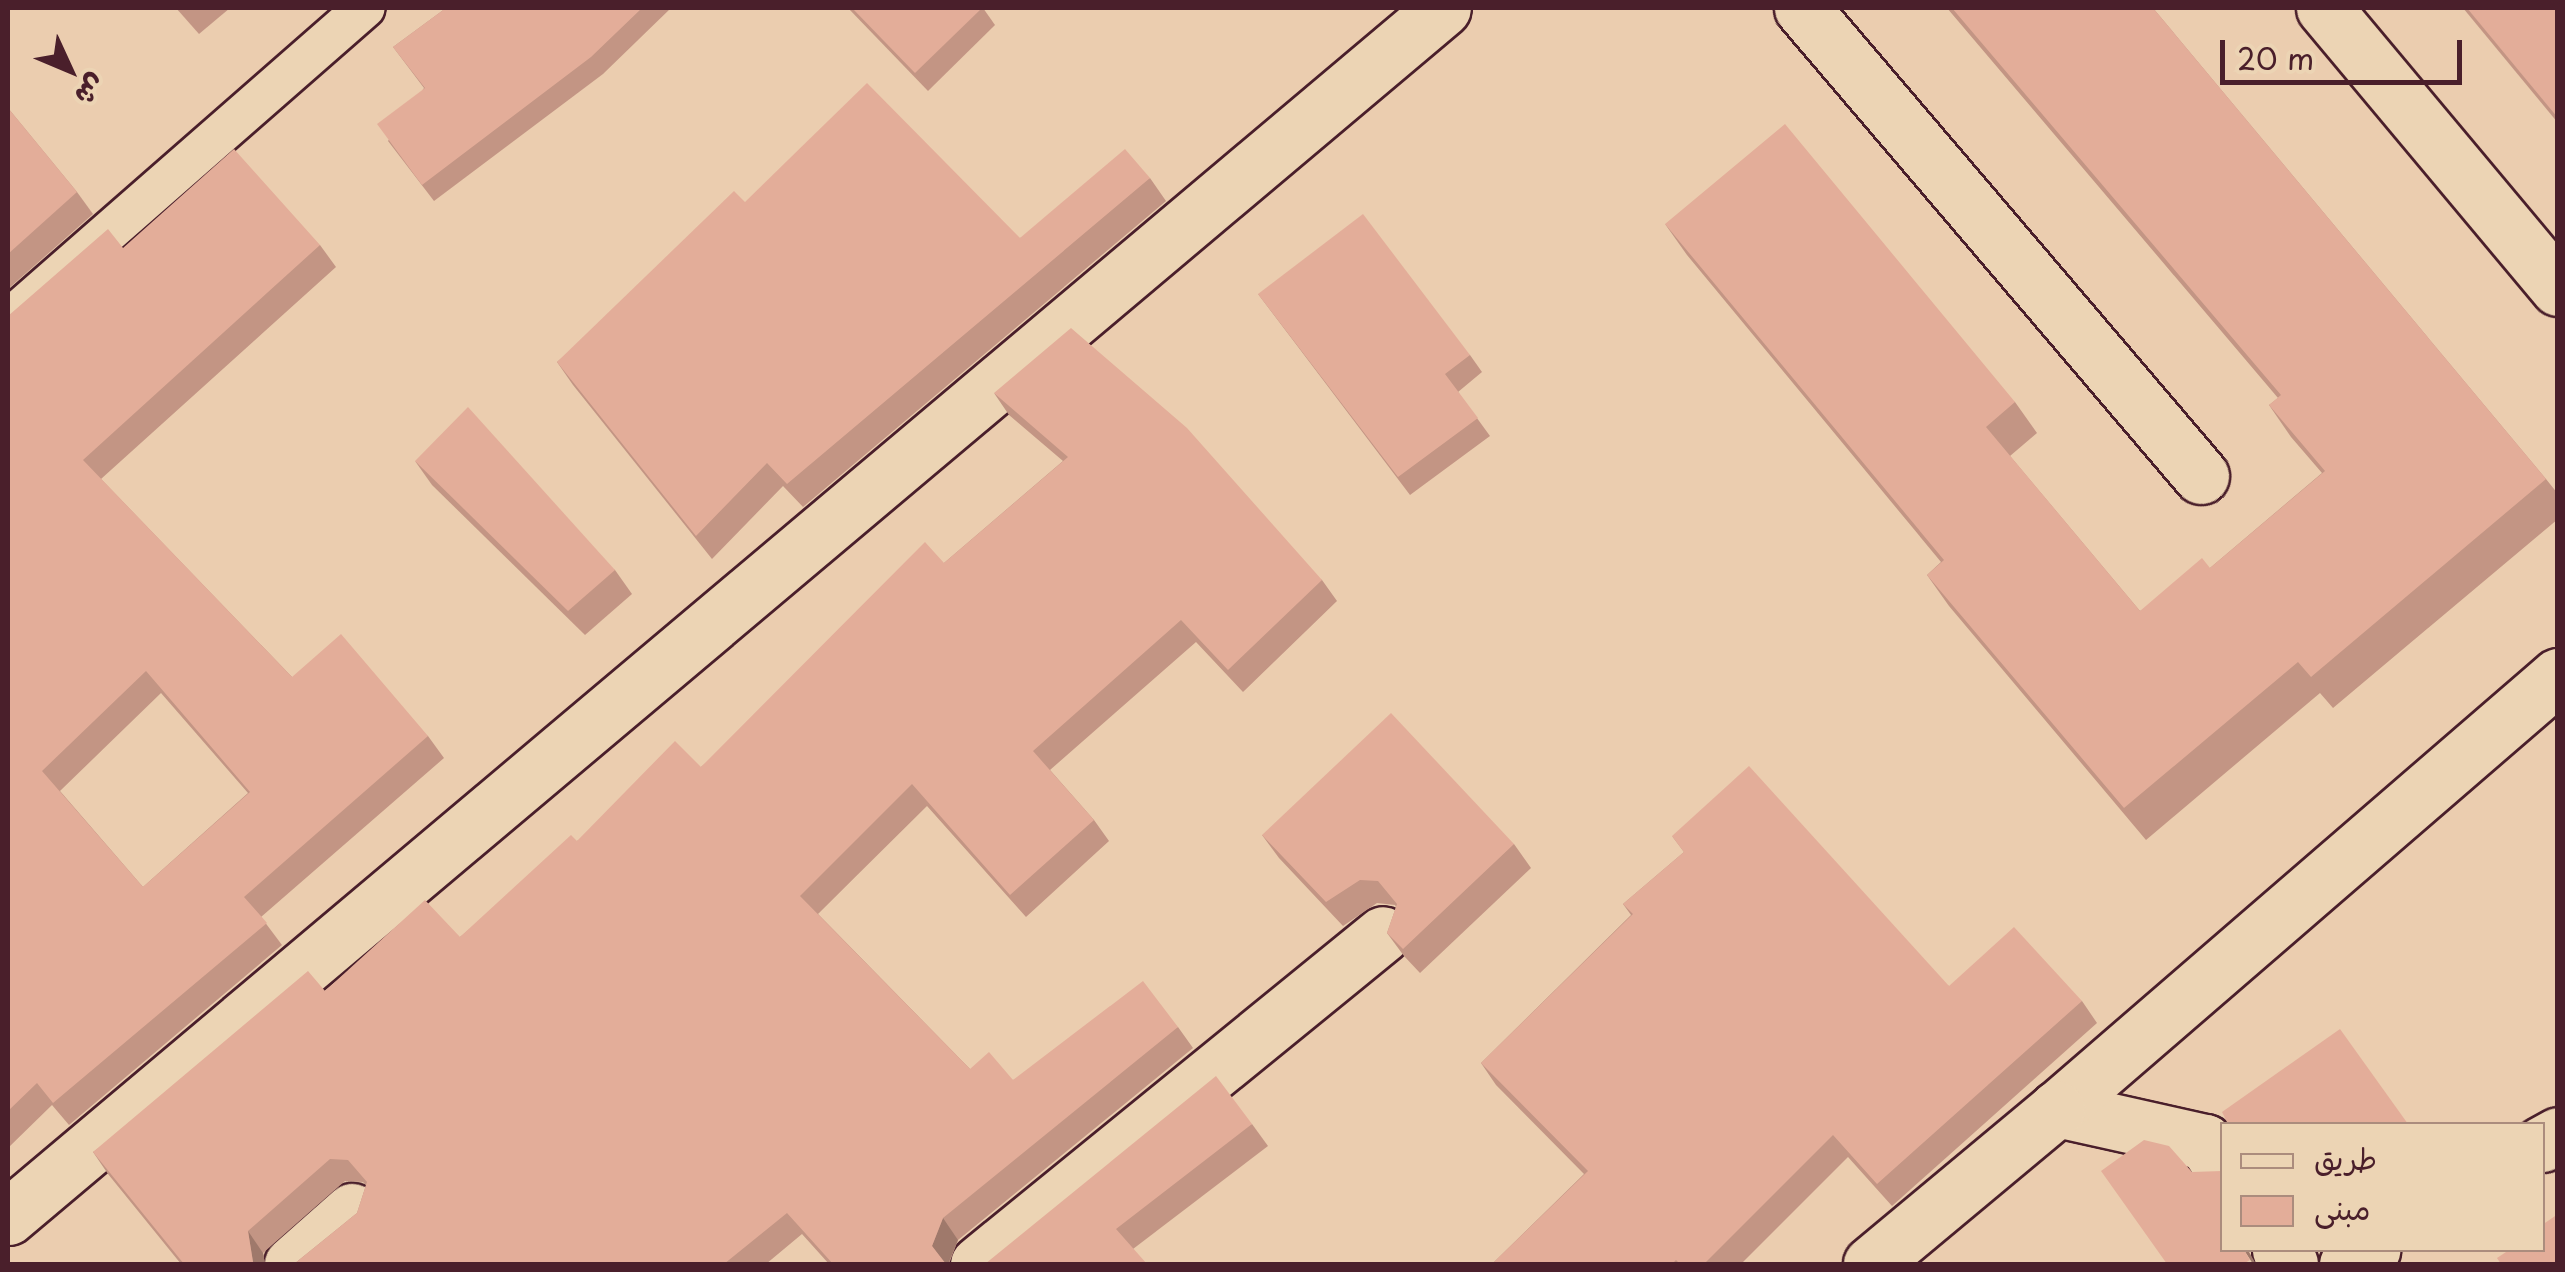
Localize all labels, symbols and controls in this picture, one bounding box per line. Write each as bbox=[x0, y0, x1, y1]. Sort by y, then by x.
north arrow bbox=[20, 20, 120, 120]
scale bar bbox=[2225, 20, 2468, 82]
text: 20 m bbox=[2237, 35, 2314, 80]
text: ش bbox=[66, 65, 118, 117]
legend bbox=[2220, 1122, 2545, 1252]
text: طريق bbox=[2314, 1135, 2377, 1180]
text: مبنى bbox=[2314, 1185, 2370, 1230]

